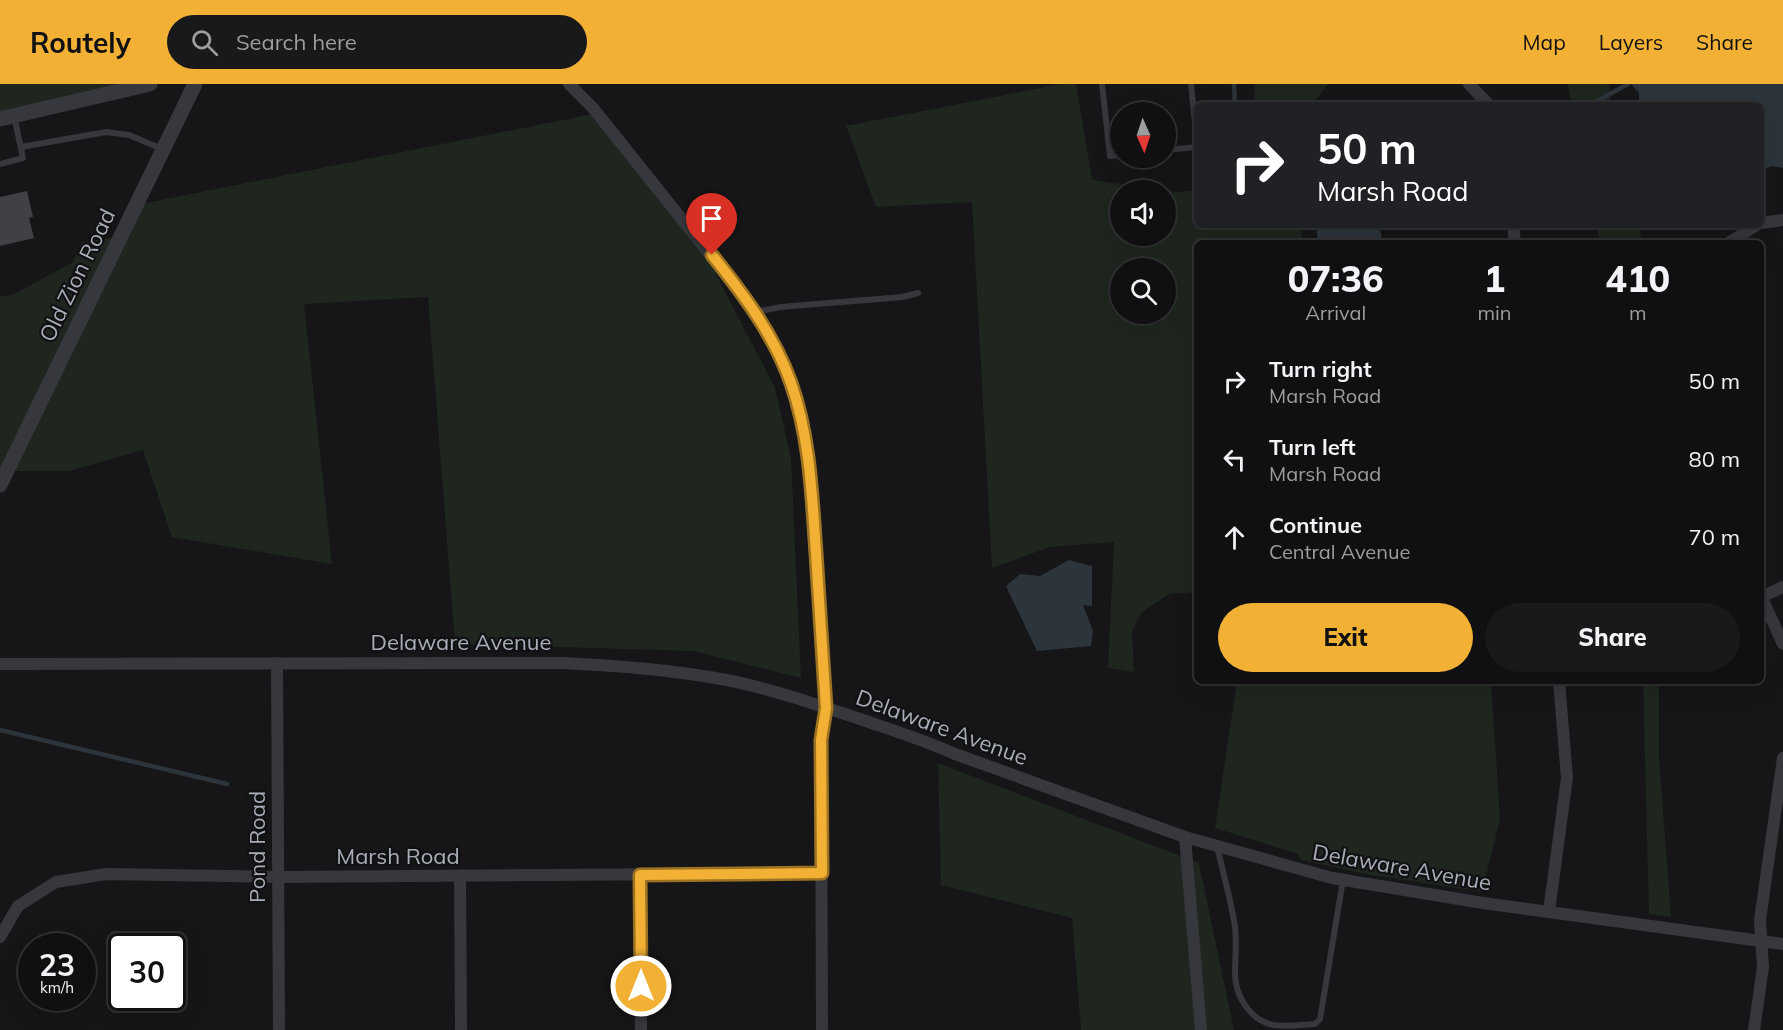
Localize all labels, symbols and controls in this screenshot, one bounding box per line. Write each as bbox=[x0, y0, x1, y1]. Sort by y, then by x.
search box bbox=[167, 15, 587, 69]
text: Routely bbox=[30, 25, 131, 60]
icon: search bbox=[188, 26, 221, 59]
text: Search here bbox=[236, 28, 357, 56]
text: Map bbox=[1523, 29, 1566, 55]
text: Layers bbox=[1599, 29, 1663, 55]
text: Share bbox=[1696, 29, 1753, 55]
north arrow bbox=[1110, 102, 1176, 168]
map controls bbox=[1110, 102, 1176, 324]
text: 50 m bbox=[1317, 122, 1417, 175]
icon: right bbox=[1218, 126, 1296, 204]
text: Marsh Road bbox=[1317, 174, 1469, 208]
button: sound bbox=[1110, 180, 1176, 246]
pin bbox=[686, 193, 737, 255]
icon: arrive bbox=[695, 202, 728, 235]
street label: Old Zion Road bbox=[33, 204, 121, 346]
text: 07:36 bbox=[1288, 256, 1384, 301]
text: 1 bbox=[1484, 256, 1505, 301]
text: 410 bbox=[1605, 256, 1670, 301]
button: search bbox=[1110, 258, 1176, 324]
text: Arrival bbox=[1305, 300, 1366, 325]
text: min bbox=[1477, 300, 1512, 325]
text: m bbox=[1629, 300, 1647, 325]
text: Turn right bbox=[1269, 355, 1372, 383]
icon: right bbox=[1218, 365, 1251, 398]
text: 50 m bbox=[1689, 367, 1740, 395]
text: Marsh Road bbox=[1269, 383, 1381, 408]
text: Turn left bbox=[1269, 433, 1356, 461]
icon: left bbox=[1218, 443, 1251, 476]
text: 80 m bbox=[1689, 445, 1740, 473]
text: Marsh Road bbox=[1269, 461, 1381, 486]
text: Continue bbox=[1269, 511, 1362, 539]
icon: ahead bbox=[1218, 521, 1251, 554]
text: 70 m bbox=[1689, 523, 1740, 551]
text: Central Avenue bbox=[1269, 539, 1410, 564]
button: Exit bbox=[1218, 603, 1473, 672]
button: Share bbox=[1485, 603, 1740, 672]
street label: Delaware Avenue bbox=[370, 628, 552, 656]
street label: Delaware Avenue bbox=[852, 683, 1032, 771]
street label: Pond Road bbox=[243, 791, 271, 903]
street label: Delaware Avenue bbox=[1310, 837, 1494, 897]
street label: Marsh Road bbox=[336, 842, 460, 870]
speed limit sign: 30 bbox=[108, 933, 186, 1011]
text: 23 bbox=[39, 946, 75, 984]
position arrow bbox=[609, 954, 673, 1018]
text: km/h bbox=[40, 978, 74, 997]

